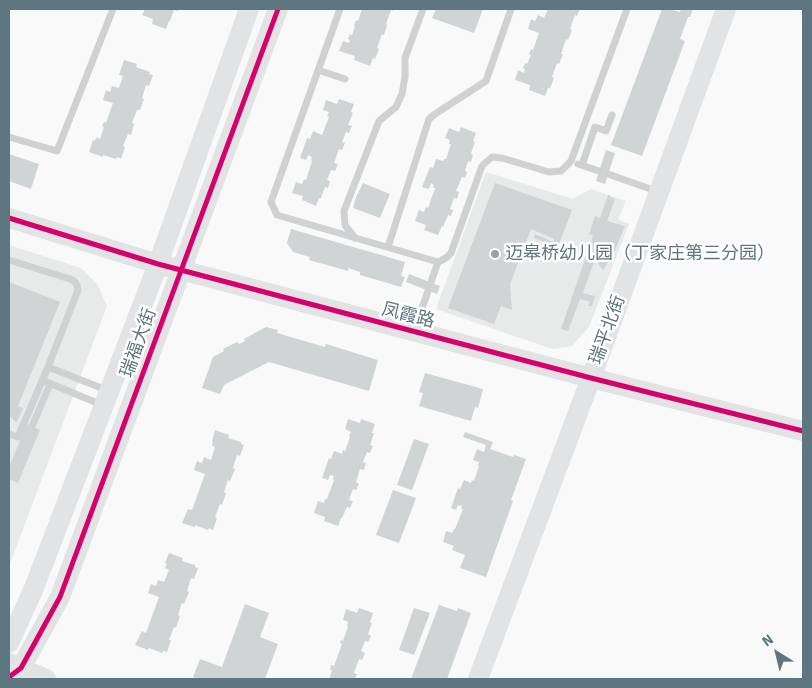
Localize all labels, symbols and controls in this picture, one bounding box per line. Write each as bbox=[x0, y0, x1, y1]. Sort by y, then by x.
place label: 迈皋桥幼儿园（丁家庄第三分园） bbox=[505, 243, 775, 265]
marker: 迈皋桥幼儿园（丁家庄第三分园） bbox=[489, 248, 501, 260]
street label: 瑞平北街 bbox=[586, 292, 630, 368]
street label: 凤霞路 bbox=[379, 299, 437, 333]
street label: 瑞福大街 bbox=[117, 305, 161, 381]
north arrow bbox=[752, 628, 802, 678]
text: N bbox=[759, 631, 777, 650]

